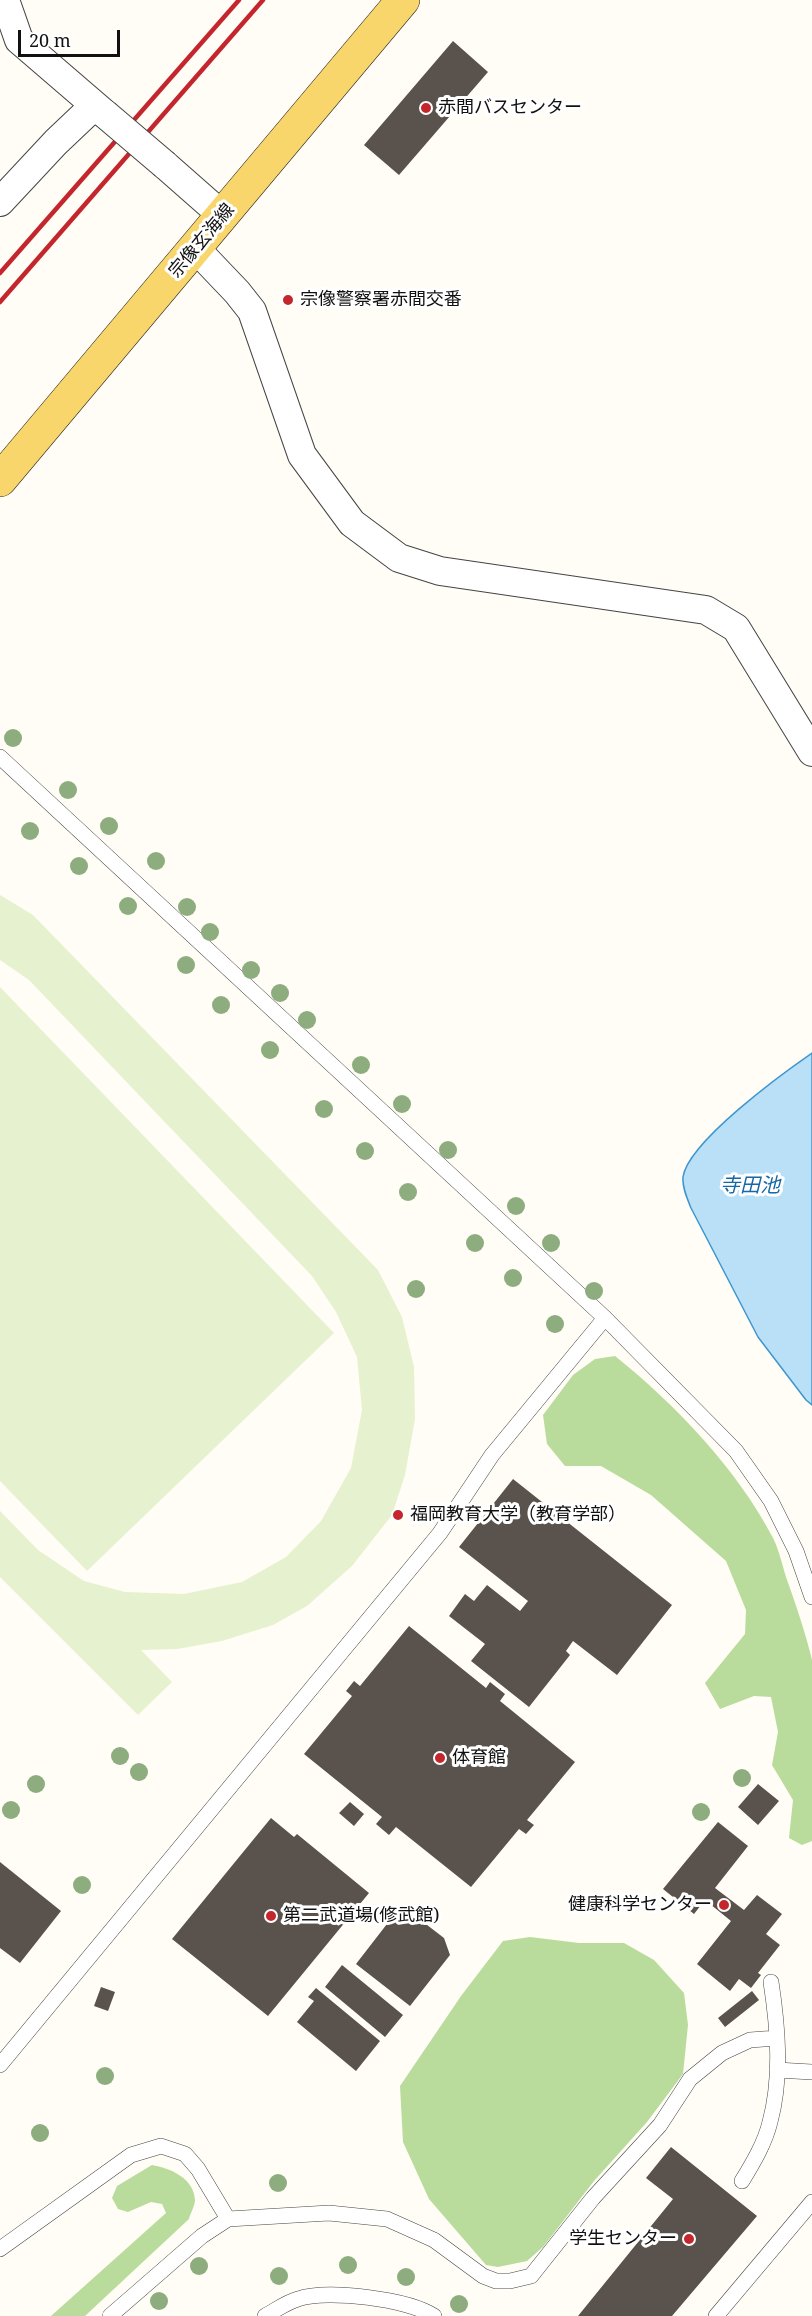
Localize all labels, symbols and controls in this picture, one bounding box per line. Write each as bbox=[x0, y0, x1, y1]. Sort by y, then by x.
scale bar bbox=[21, 18, 123, 56]
text: 20 m bbox=[29, 28, 71, 52]
place label: 赤間バスセンター bbox=[438, 97, 582, 119]
marker: 赤間バスセンター bbox=[419, 101, 433, 115]
street label: 宗像玄海線 bbox=[165, 200, 239, 282]
place label: 宗像警察署赤間交番 bbox=[300, 289, 462, 311]
marker: 宗像警察署赤間交番 bbox=[281, 293, 295, 307]
water label: 寺田池 bbox=[720, 1174, 780, 1198]
place label: 福岡教育大学（教育学部） bbox=[410, 1504, 626, 1526]
marker: 福岡教育大学（教育学部） bbox=[391, 1508, 405, 1522]
place label: 体育館 bbox=[452, 1747, 506, 1769]
marker: 体育館 bbox=[433, 1751, 447, 1765]
place label: 健康科学センター bbox=[568, 1894, 712, 1916]
marker: 健康科学センター bbox=[717, 1898, 731, 1912]
place label: 第二武道場(修武館) bbox=[283, 1905, 439, 1927]
marker: 第二武道場(修武館) bbox=[264, 1909, 278, 1923]
place label: 学生センター bbox=[569, 2228, 677, 2250]
marker: 学生センター bbox=[682, 2232, 696, 2246]

